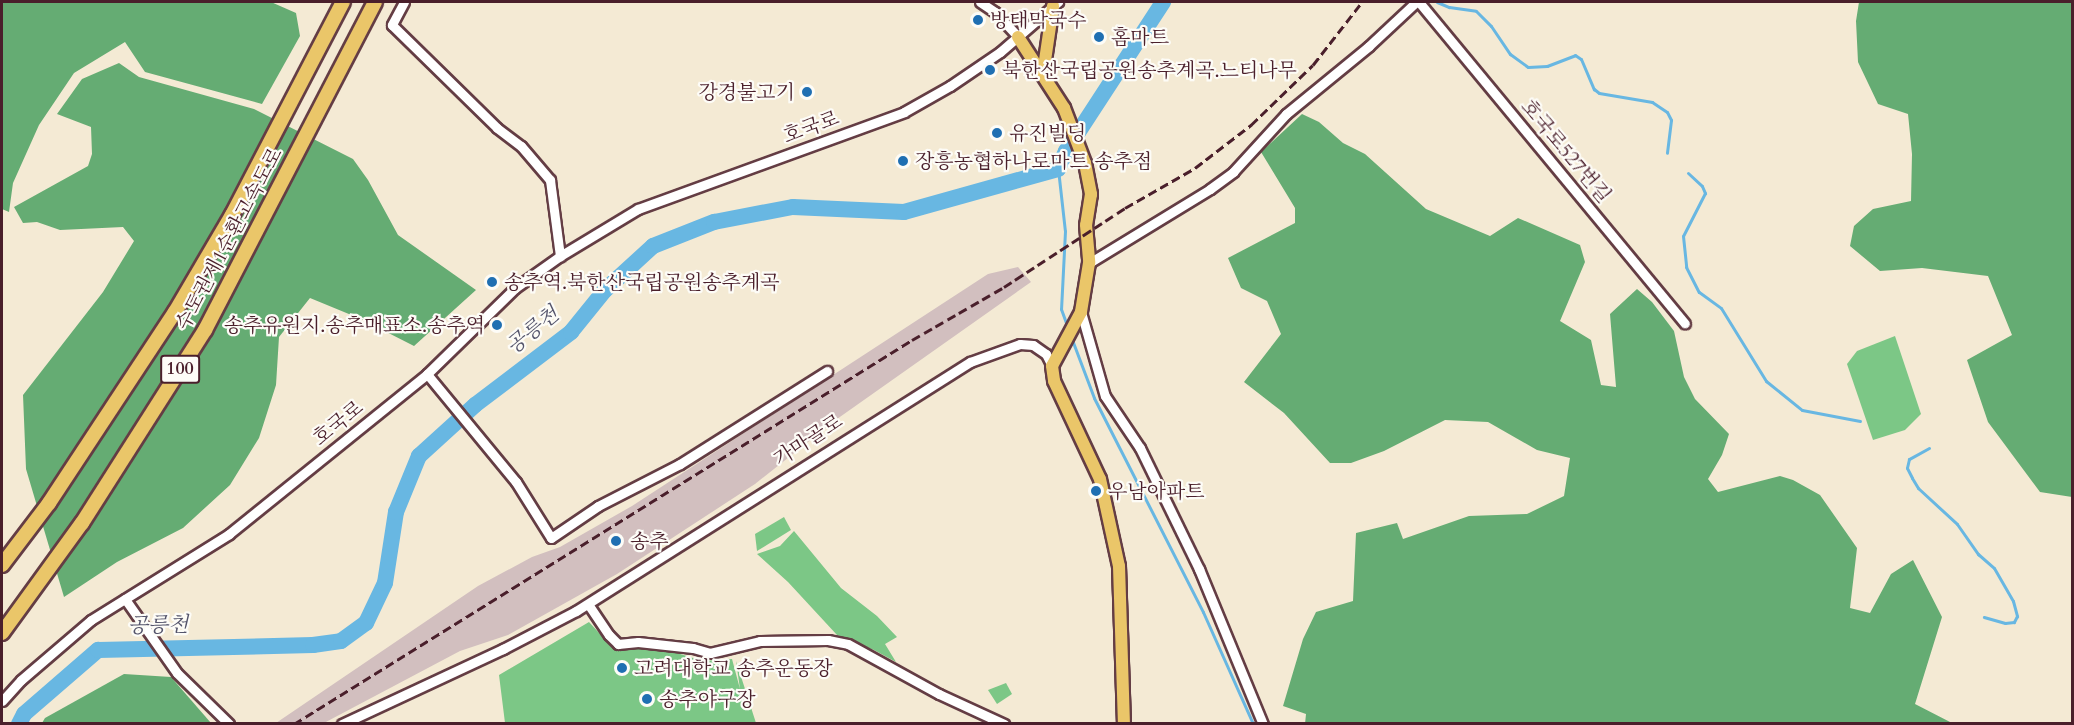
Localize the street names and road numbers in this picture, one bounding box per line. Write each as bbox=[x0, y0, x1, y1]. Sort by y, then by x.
street label: 호국로527번길 bbox=[1516, 95, 1616, 207]
street label: 호국로 bbox=[780, 106, 842, 148]
street label: 수도권제1순환고속도로 bbox=[171, 144, 287, 334]
road number: 100 bbox=[159, 354, 201, 384]
street label: 호국로 bbox=[308, 395, 368, 451]
street label: 가마골로 bbox=[769, 409, 847, 471]

